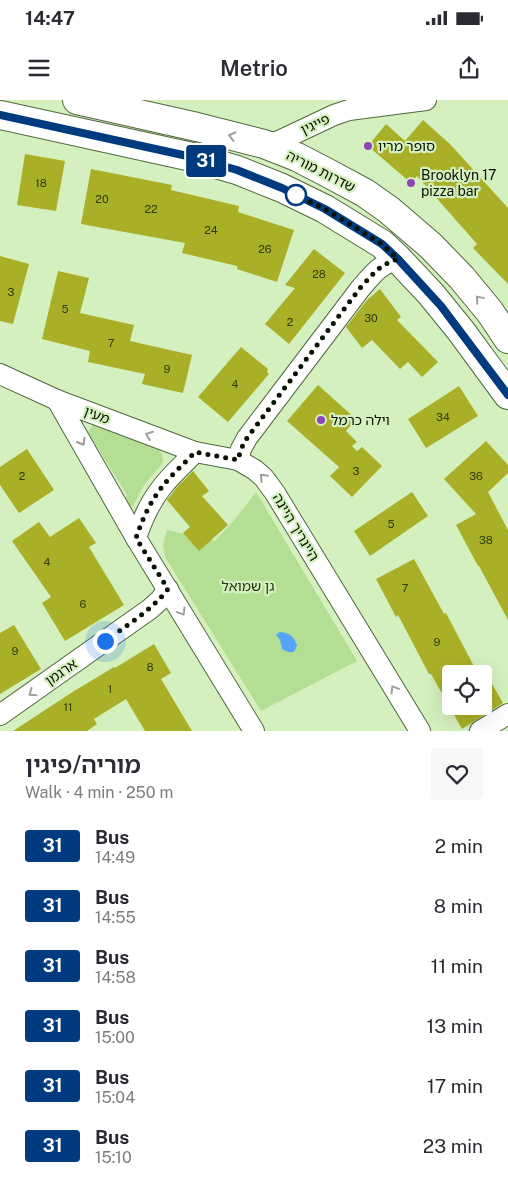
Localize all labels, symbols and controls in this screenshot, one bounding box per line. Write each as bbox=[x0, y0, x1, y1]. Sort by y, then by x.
text: 14:47 bbox=[25, 7, 75, 29]
icon: menu bbox=[25, 54, 53, 82]
icon: share bbox=[455, 54, 483, 82]
text: Metrio bbox=[220, 55, 288, 81]
street label: פייגין bbox=[298, 110, 332, 138]
one-way arrow bbox=[227, 131, 236, 142]
place label: סופר מריו bbox=[378, 138, 435, 154]
marker: סופר מריו bbox=[362, 140, 374, 152]
line badge: 31 bbox=[184, 145, 228, 177]
street label: שדרות מוריה bbox=[284, 147, 358, 195]
text: 31 bbox=[196, 150, 216, 171]
place label: Brooklyn 17 pizza bar bbox=[421, 167, 496, 199]
house number: 18 bbox=[35, 177, 47, 189]
marker: Brooklyn 17 pizza bar bbox=[405, 177, 417, 189]
unlabelled marker bbox=[285, 184, 307, 206]
house number: 20 bbox=[95, 193, 109, 205]
house number: 22 bbox=[144, 203, 158, 215]
house number: 24 bbox=[204, 224, 218, 236]
house number: 26 bbox=[258, 243, 272, 255]
house number: 28 bbox=[312, 268, 326, 280]
house number: 3 bbox=[8, 286, 15, 298]
one-way arrow bbox=[476, 296, 485, 305]
house number: 5 bbox=[61, 303, 69, 315]
house number: 30 bbox=[364, 312, 378, 324]
house number: 2 bbox=[287, 316, 294, 328]
house number: 7 bbox=[108, 337, 115, 349]
house number: 9 bbox=[164, 363, 171, 375]
house number: 4 bbox=[232, 378, 239, 390]
street label: מעין bbox=[82, 403, 112, 427]
house number: 34 bbox=[436, 411, 450, 423]
place label: וילה כרמל bbox=[331, 412, 390, 428]
marker: וילה כרמל bbox=[315, 414, 327, 426]
one-way arrow bbox=[146, 431, 154, 441]
one-way arrow bbox=[75, 437, 85, 446]
house number: 3 bbox=[353, 465, 360, 477]
house number: 2 bbox=[19, 470, 26, 482]
house number: 36 bbox=[469, 470, 483, 482]
one-way arrow bbox=[260, 474, 269, 483]
street label: היינריך היינה bbox=[270, 490, 322, 564]
house number: 5 bbox=[387, 518, 395, 530]
house number: 38 bbox=[479, 534, 493, 546]
house number: 4 bbox=[44, 556, 51, 568]
park label: גן שמואל bbox=[222, 578, 275, 594]
house number: 7 bbox=[402, 582, 409, 594]
house number: 6 bbox=[80, 598, 87, 610]
one-way arrow bbox=[175, 607, 185, 616]
your location bbox=[93, 629, 118, 654]
house number: 9 bbox=[434, 636, 441, 648]
house number: 9 bbox=[12, 645, 19, 657]
street label: ארגמן bbox=[42, 655, 80, 689]
house number: 8 bbox=[146, 661, 154, 673]
map controls bbox=[442, 665, 492, 715]
button: locate bbox=[442, 665, 492, 715]
house number: 1 bbox=[108, 683, 112, 695]
one-way arrow bbox=[391, 686, 401, 695]
one-way arrow bbox=[28, 687, 38, 696]
house number: 11 bbox=[64, 701, 72, 713]
button: heart bbox=[431, 748, 483, 800]
text: מוריה/פיגין bbox=[25, 750, 141, 778]
text: Walk · 4 min · 250 m bbox=[25, 783, 173, 802]
text: Bus bbox=[95, 826, 129, 848]
text: 31 bbox=[43, 835, 62, 856]
text: 2 min bbox=[435, 835, 483, 857]
text: 14:49 bbox=[95, 848, 135, 867]
text: Bus bbox=[95, 886, 129, 908]
text: 31 bbox=[43, 895, 62, 916]
text: 8 min bbox=[434, 895, 483, 917]
text: 14:55 bbox=[95, 908, 136, 927]
text: Bus bbox=[95, 946, 129, 968]
text: 31 bbox=[43, 955, 62, 976]
text: 11 min bbox=[431, 955, 483, 977]
text: 14:58 bbox=[95, 968, 136, 987]
text: Bus bbox=[95, 1006, 129, 1028]
text: 31 bbox=[43, 1015, 62, 1036]
text: 13 min bbox=[426, 1015, 483, 1037]
text: 15:00 bbox=[95, 1028, 135, 1047]
text: Bus bbox=[95, 1066, 129, 1088]
text: 31 bbox=[43, 1075, 62, 1096]
text: 17 min bbox=[427, 1075, 483, 1097]
text: 15:04 bbox=[95, 1088, 135, 1107]
text: Bus bbox=[95, 1126, 129, 1148]
text: 31 bbox=[43, 1135, 62, 1156]
text: 23 min bbox=[423, 1135, 483, 1157]
text: 15:10 bbox=[95, 1148, 132, 1167]

